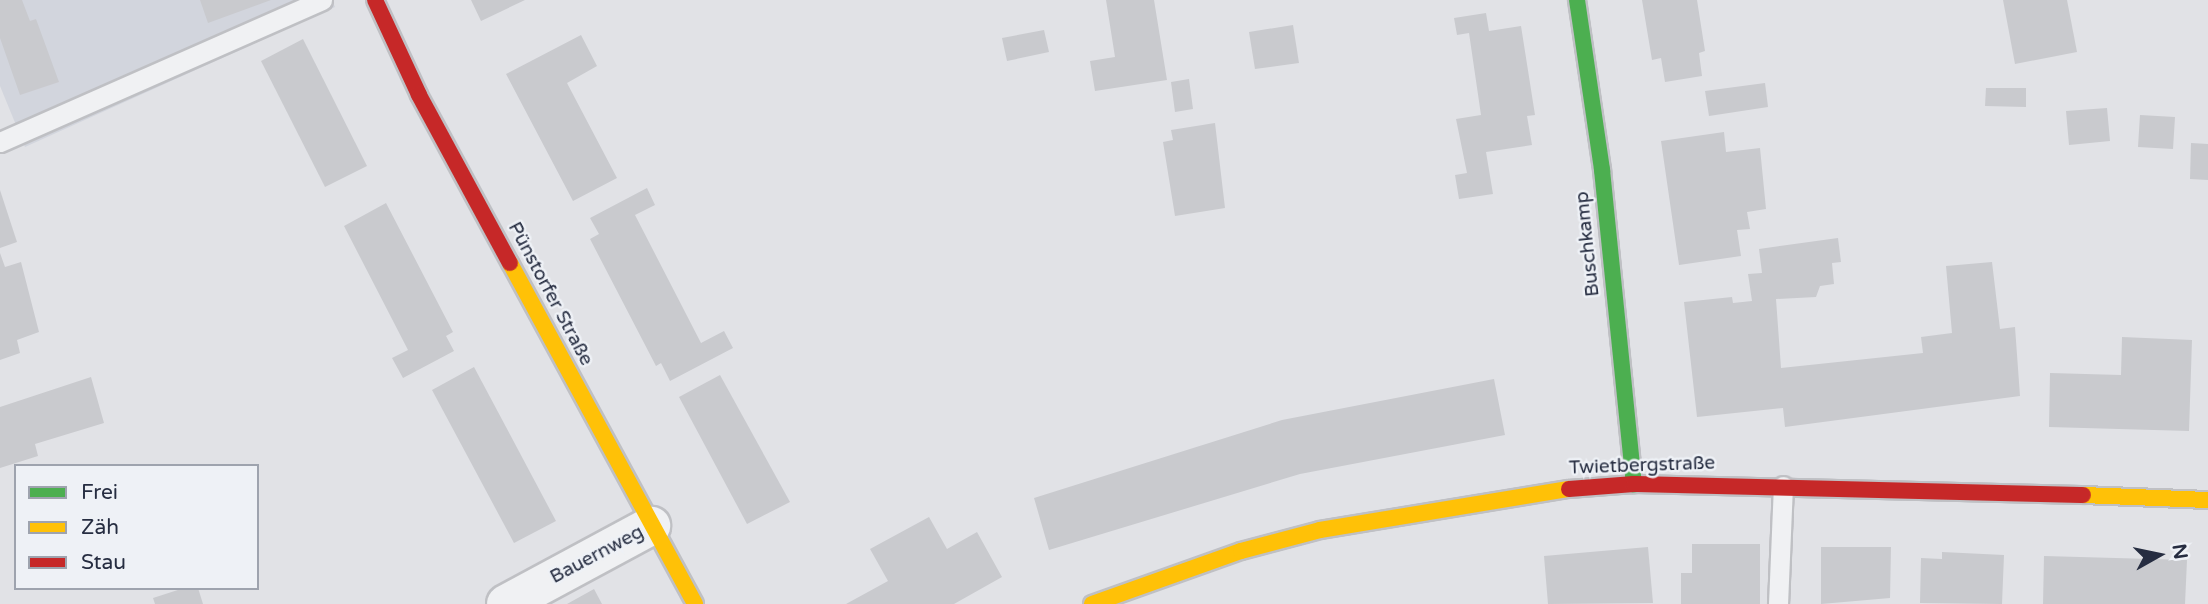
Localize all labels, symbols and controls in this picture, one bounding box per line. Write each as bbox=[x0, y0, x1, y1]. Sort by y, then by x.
street label: Buschkamp bbox=[1571, 190, 1605, 298]
street label: Pünstorfer Straße bbox=[503, 218, 597, 370]
street label: Twietbergstraße bbox=[1568, 452, 1716, 480]
legend bbox=[14, 464, 259, 590]
text: Frei bbox=[81, 480, 118, 505]
text: Zäh bbox=[81, 515, 119, 540]
north arrow bbox=[2124, 520, 2194, 590]
street label: Bauernweg bbox=[546, 521, 648, 589]
text: N bbox=[2168, 542, 2192, 561]
text: Stau bbox=[81, 550, 126, 575]

